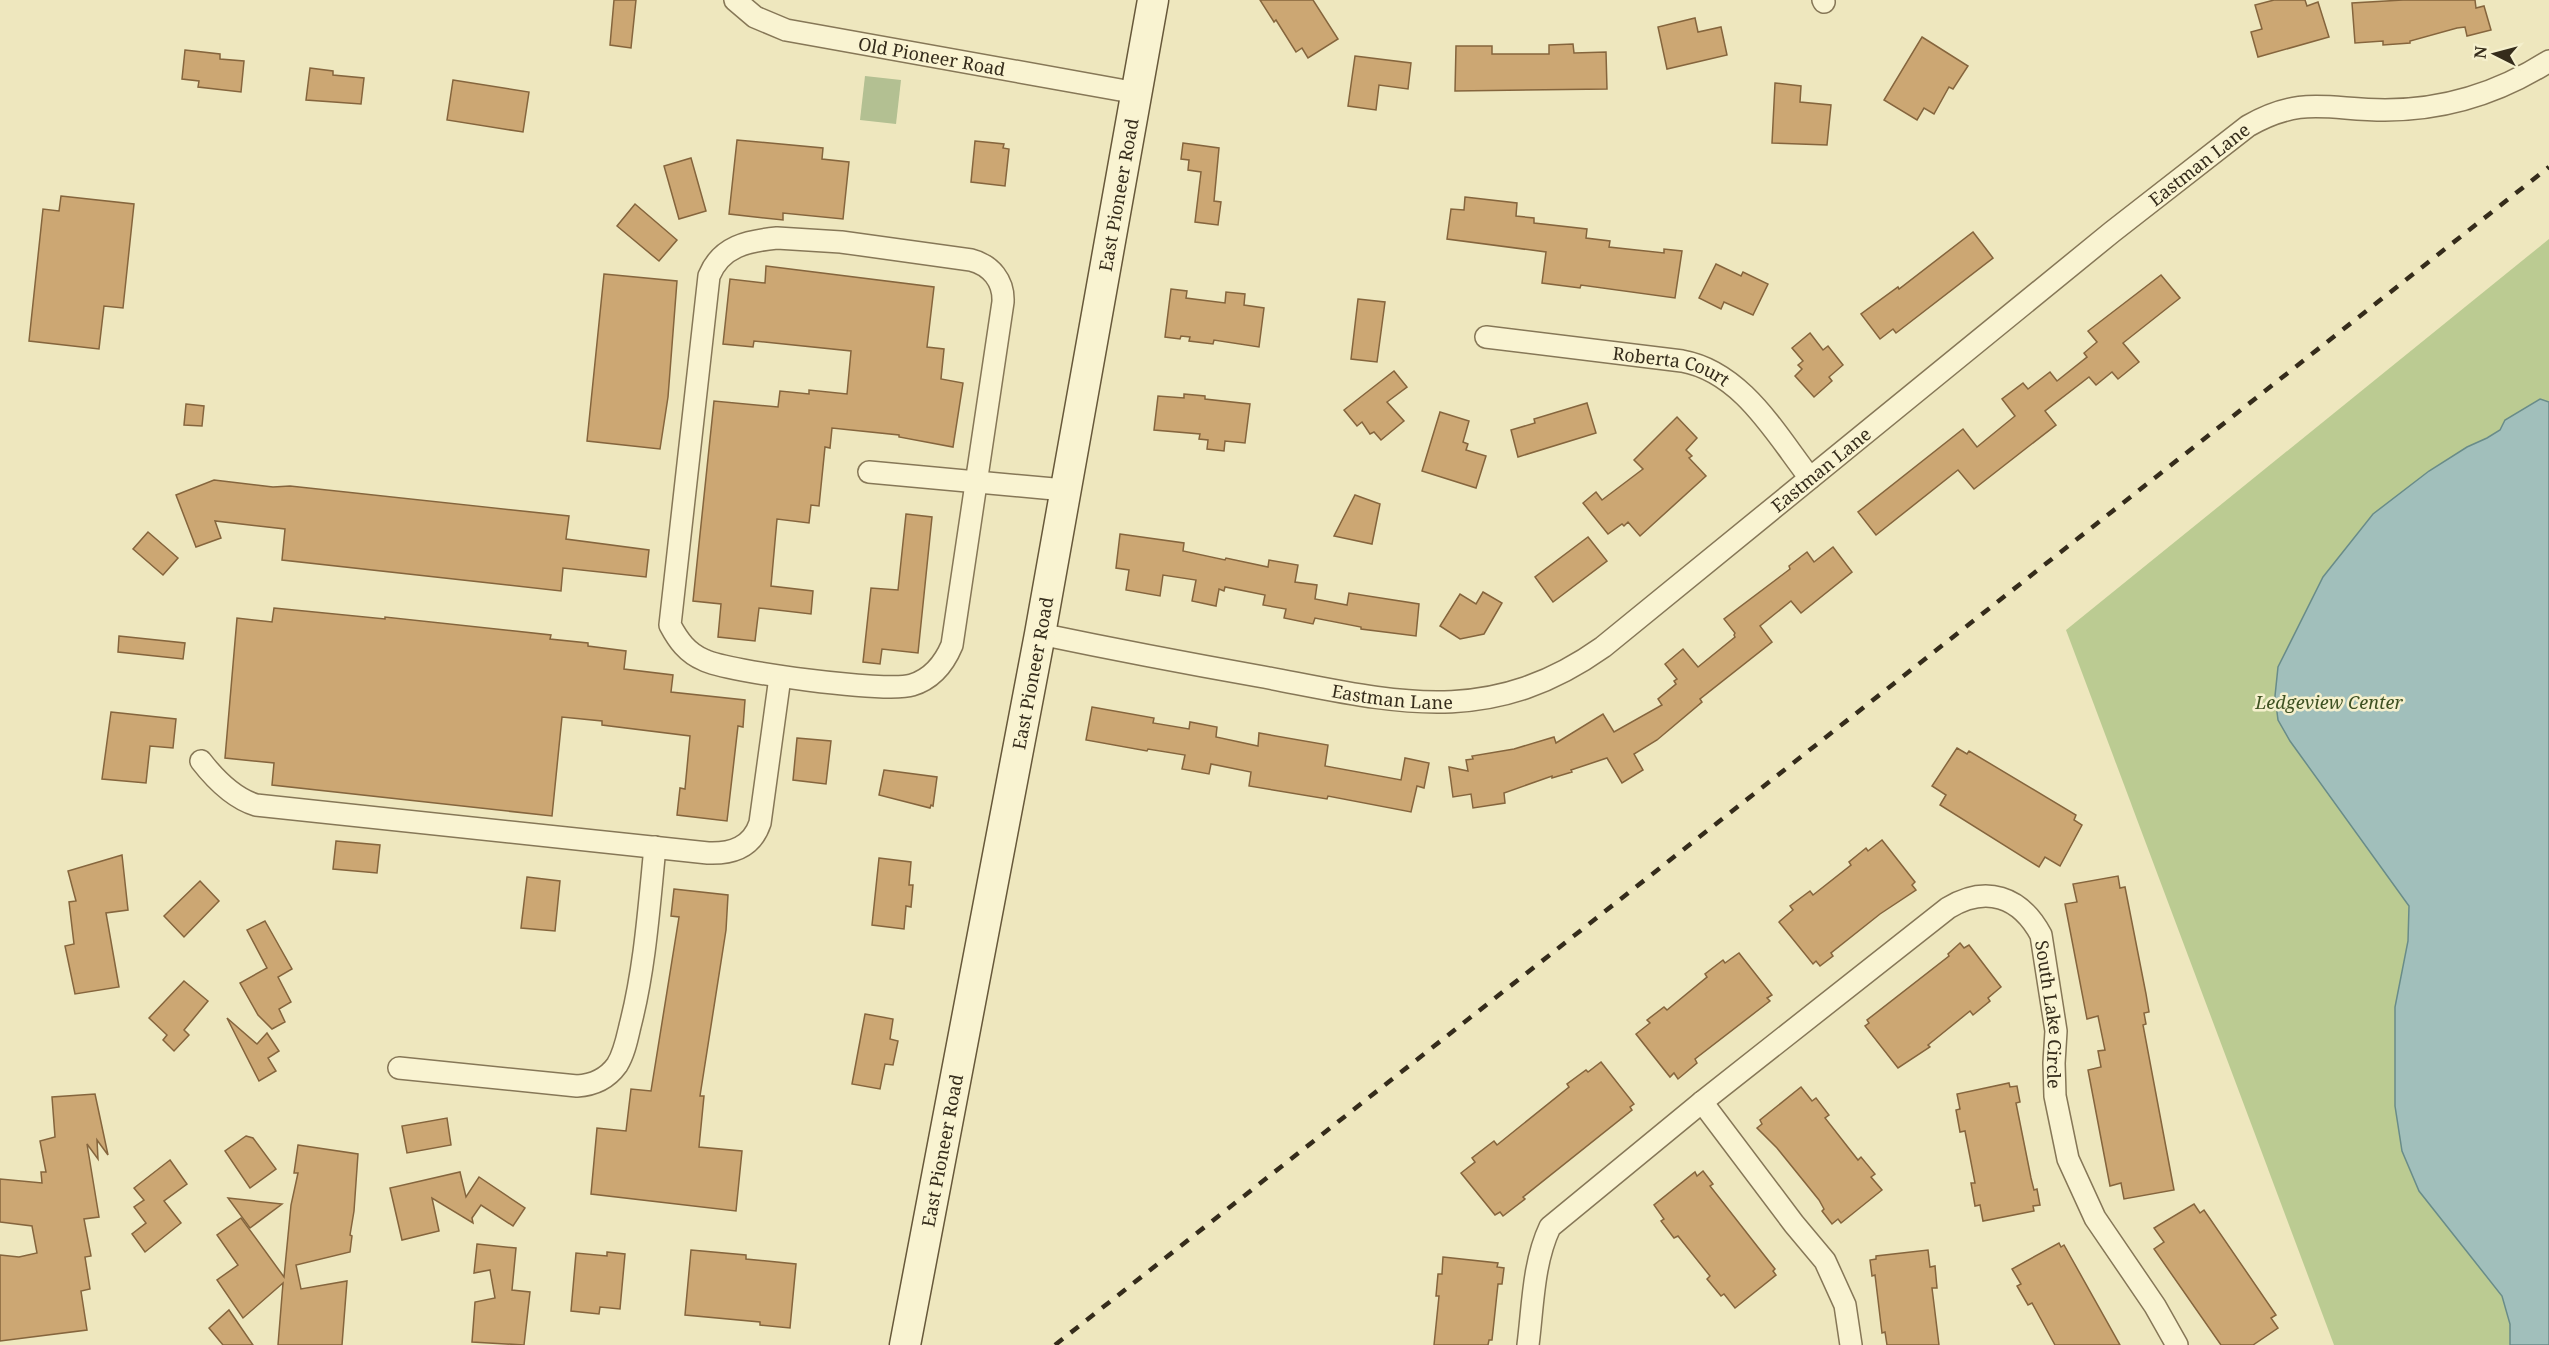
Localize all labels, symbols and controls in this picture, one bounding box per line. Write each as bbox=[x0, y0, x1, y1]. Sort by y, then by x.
north arrow bbox=[2465, 24, 2525, 84]
street label: Old Pioneer Road bbox=[856, 31, 1007, 81]
text: N bbox=[2468, 45, 2492, 60]
street label: East Pioneer Road bbox=[1093, 116, 1144, 273]
street label: Eastman Lane bbox=[2143, 117, 2254, 211]
street label: Roberta Court bbox=[1611, 341, 1735, 391]
street label: Eastman Lane bbox=[1766, 422, 1876, 517]
street label: East Pioneer Road bbox=[1006, 595, 1058, 751]
street label: Eastman Lane bbox=[1330, 678, 1453, 714]
park label: Ledgeview Center bbox=[2254, 690, 2403, 714]
street label: South Lake Circle bbox=[2030, 939, 2068, 1089]
street label: East Pioneer Road bbox=[916, 1072, 968, 1229]

